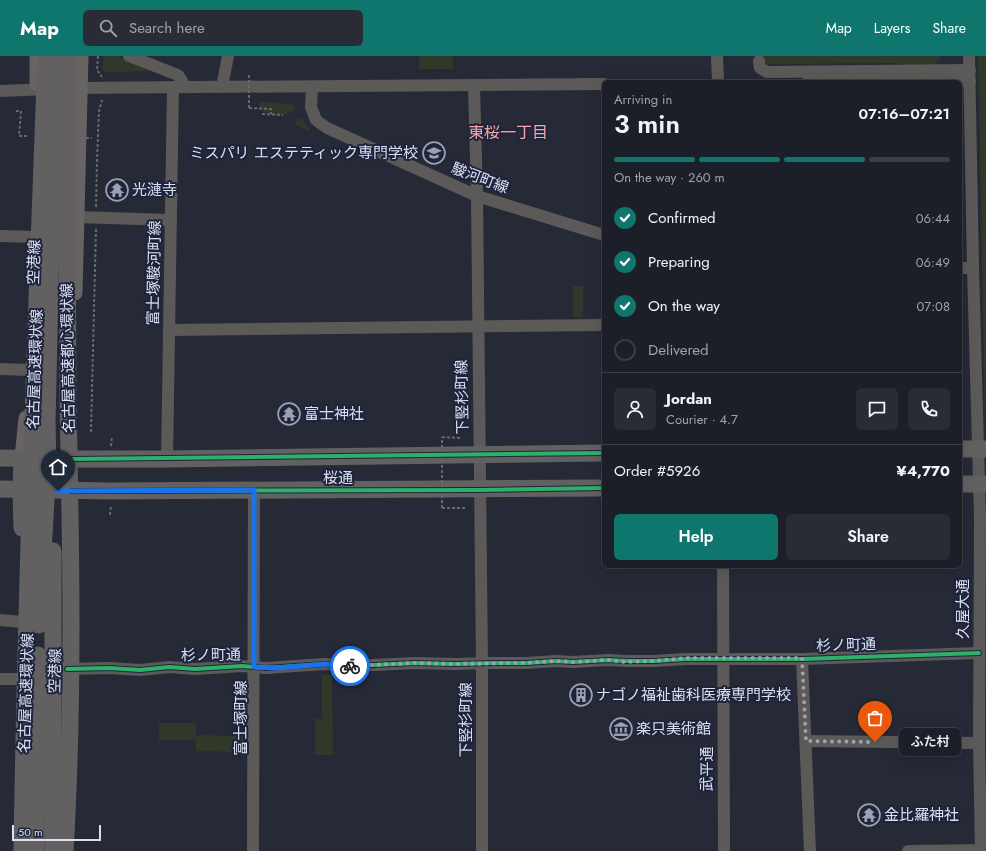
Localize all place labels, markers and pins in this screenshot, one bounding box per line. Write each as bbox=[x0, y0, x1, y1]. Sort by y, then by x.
school or university icon: ミスパリ エステティック専門学校 bbox=[421, 140, 447, 166]
place label: ミスパリ エステティック専門学校 bbox=[189, 142, 418, 164]
temple icon: 光漣寺 bbox=[104, 177, 130, 203]
place label: 光漣寺 bbox=[132, 179, 177, 201]
temple icon: 富士神社 bbox=[276, 401, 302, 427]
place label: 富士神社 bbox=[304, 403, 364, 425]
pin bbox=[41, 450, 75, 491]
building icon: ナゴノ福祉歯科医療専門学校 bbox=[568, 682, 594, 708]
place label: ナゴノ福祉歯科医療専門学校 bbox=[596, 684, 791, 706]
pin bbox=[858, 701, 892, 742]
museum icon: 楽只美術館 bbox=[608, 716, 634, 742]
place label: 楽只美術館 bbox=[636, 718, 711, 740]
callout: ふた村 bbox=[899, 728, 961, 756]
temple icon: 金比羅神社 bbox=[856, 802, 882, 828]
place label: 金比羅神社 bbox=[884, 804, 959, 826]

